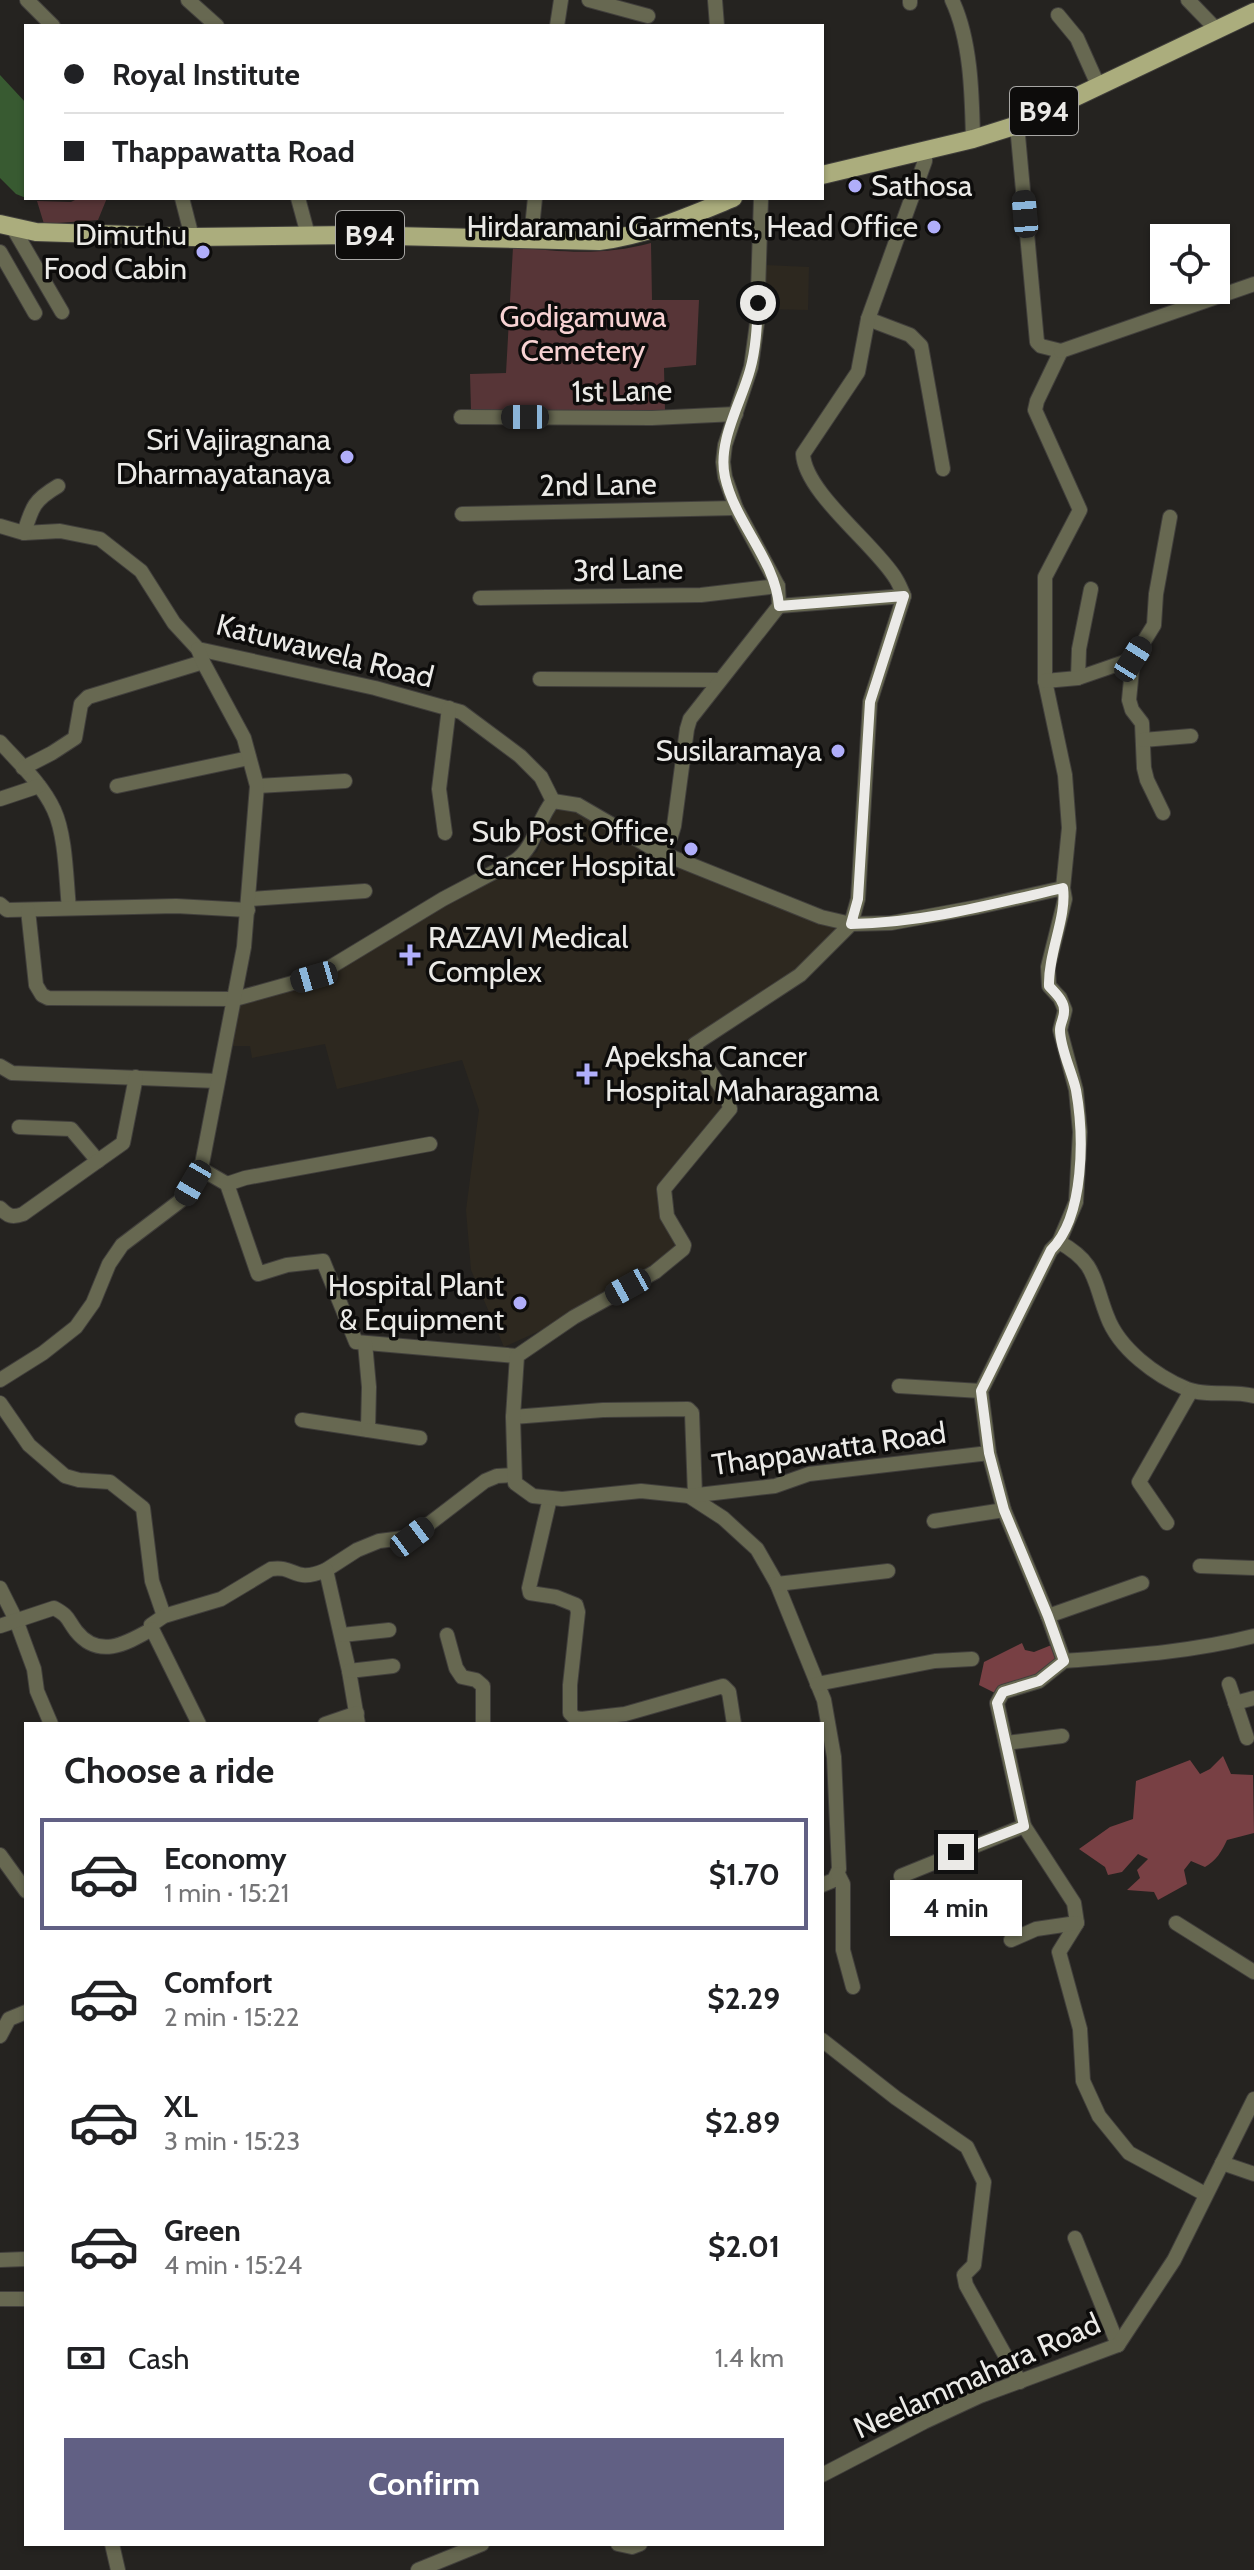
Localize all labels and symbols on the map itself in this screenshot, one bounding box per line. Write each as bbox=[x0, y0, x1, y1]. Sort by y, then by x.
road number: B94 bbox=[1010, 87, 1078, 135]
place label: Sathosa bbox=[871, 167, 973, 204]
marker: Sathosa bbox=[846, 177, 864, 195]
car bbox=[1011, 189, 1039, 239]
place label: Hirdaramani Garments, Head Office bbox=[466, 208, 918, 245]
road number: B94 bbox=[336, 211, 404, 259]
place label: Dimuthu Food Cabin bbox=[44, 216, 187, 287]
marker: Hirdaramani Garments, Head Office bbox=[925, 218, 943, 236]
marker: Dimuthu Food Cabin bbox=[194, 243, 212, 261]
route start bbox=[740, 285, 776, 321]
park label: Godigamuwa Cemetery bbox=[500, 298, 667, 369]
street label: 1st Lane bbox=[571, 371, 673, 410]
car bbox=[501, 405, 549, 429]
place label: Sri Vajiragnana Dharmayatanaya bbox=[116, 421, 332, 492]
marker: Sri Vajiragnana Dharmayatanaya bbox=[338, 448, 356, 466]
street label: 2nd Lane bbox=[539, 465, 657, 504]
street label: 3rd Lane bbox=[573, 550, 683, 589]
street label: Katuwawela Road bbox=[213, 606, 438, 695]
car bbox=[1110, 632, 1156, 686]
place label: Susilaramaya bbox=[656, 732, 823, 769]
marker: Susilaramaya bbox=[829, 742, 847, 760]
place label: Sub Post Office, Cancer Hospital bbox=[472, 813, 675, 884]
marker: Sub Post Office, Cancer Hospital bbox=[682, 840, 700, 858]
place label: RAZAVI Medical Complex bbox=[428, 919, 628, 990]
marker: RAZAVI Medical Complex bbox=[399, 944, 421, 966]
car bbox=[288, 959, 340, 995]
place label: Apeksha Cancer Hospital Maharagama bbox=[605, 1038, 880, 1109]
marker: Apeksha Cancer Hospital Maharagama bbox=[576, 1063, 598, 1085]
car bbox=[171, 1156, 215, 1210]
car bbox=[601, 1265, 655, 1309]
place label: Hospital Plant & Equipment bbox=[328, 1267, 504, 1338]
marker: Hospital Plant & Equipment bbox=[511, 1294, 529, 1312]
street label: Thappawatta Road bbox=[709, 1414, 948, 1483]
car bbox=[386, 1513, 438, 1561]
route end bbox=[938, 1834, 974, 1870]
callout: 4 min bbox=[890, 1880, 1022, 1936]
street label: Neelammahara Road bbox=[848, 2305, 1106, 2447]

